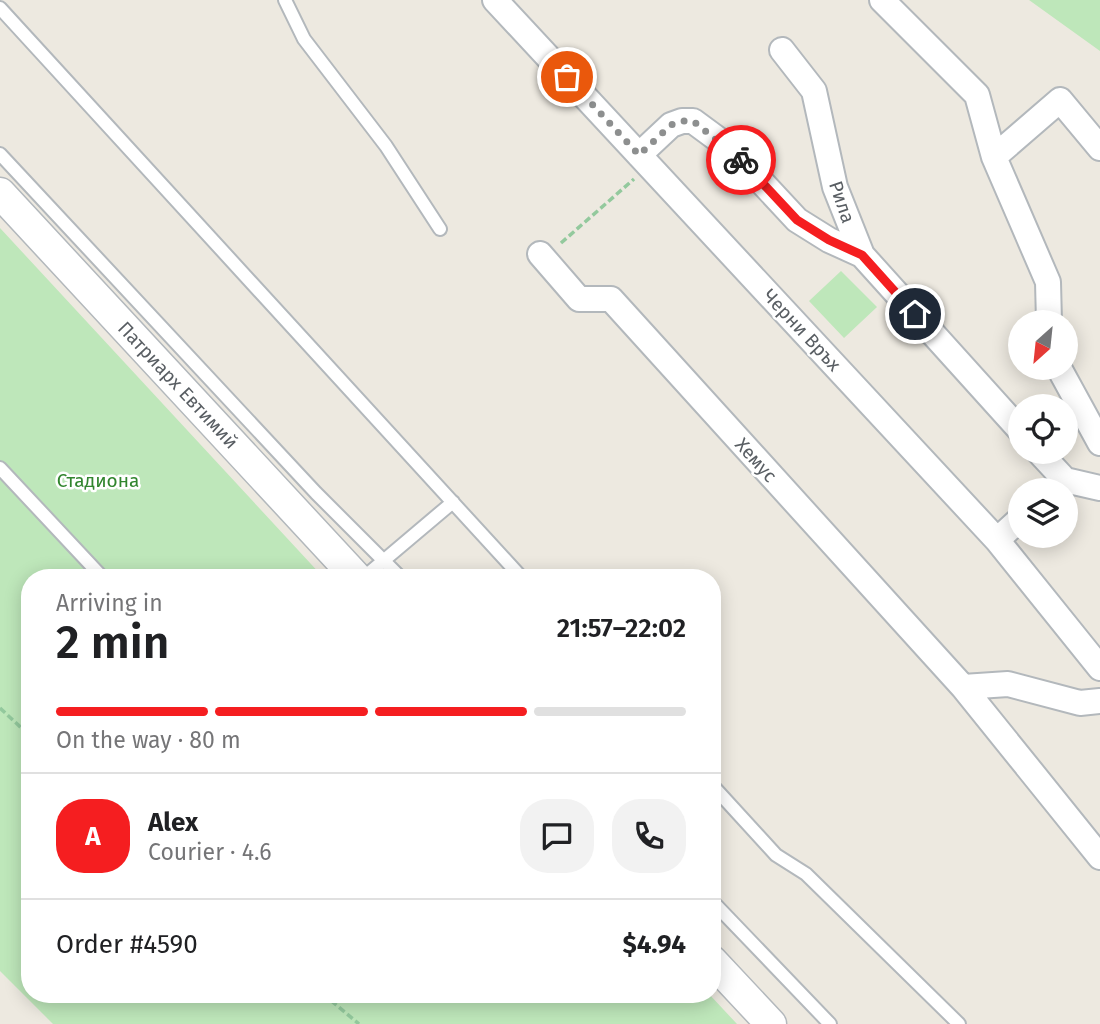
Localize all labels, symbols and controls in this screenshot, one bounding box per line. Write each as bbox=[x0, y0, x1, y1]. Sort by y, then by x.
pin bbox=[537, 47, 597, 107]
icon: bag bbox=[548, 58, 586, 96]
courier bbox=[706, 125, 776, 195]
icon: bike bbox=[722, 141, 760, 179]
street label: Рила bbox=[824, 178, 860, 226]
street label: Черни Връх bbox=[758, 284, 846, 376]
pin bbox=[885, 284, 945, 344]
icon: home bbox=[896, 295, 934, 333]
north arrow bbox=[1008, 310, 1078, 380]
map controls bbox=[1008, 310, 1078, 548]
street label: Патриарх Евтимий bbox=[113, 317, 243, 453]
button: locate bbox=[1008, 394, 1078, 464]
street label: Хемус bbox=[730, 433, 782, 487]
park label: Стадиона bbox=[57, 469, 139, 492]
button: layers bbox=[1008, 478, 1078, 548]
text: Arriving in bbox=[56, 589, 163, 617]
text: 21:57–22:02 bbox=[557, 613, 686, 644]
text: 2 min bbox=[56, 615, 169, 670]
text: On the way · 80 m bbox=[56, 726, 241, 754]
button: chat bbox=[520, 799, 594, 873]
button: phone bbox=[612, 799, 686, 873]
text: Alex bbox=[148, 807, 198, 838]
text: A bbox=[85, 821, 101, 852]
text: Courier · 4.6 bbox=[148, 838, 272, 866]
text: Order #4590 bbox=[56, 929, 198, 960]
text: $4.94 bbox=[622, 929, 686, 960]

